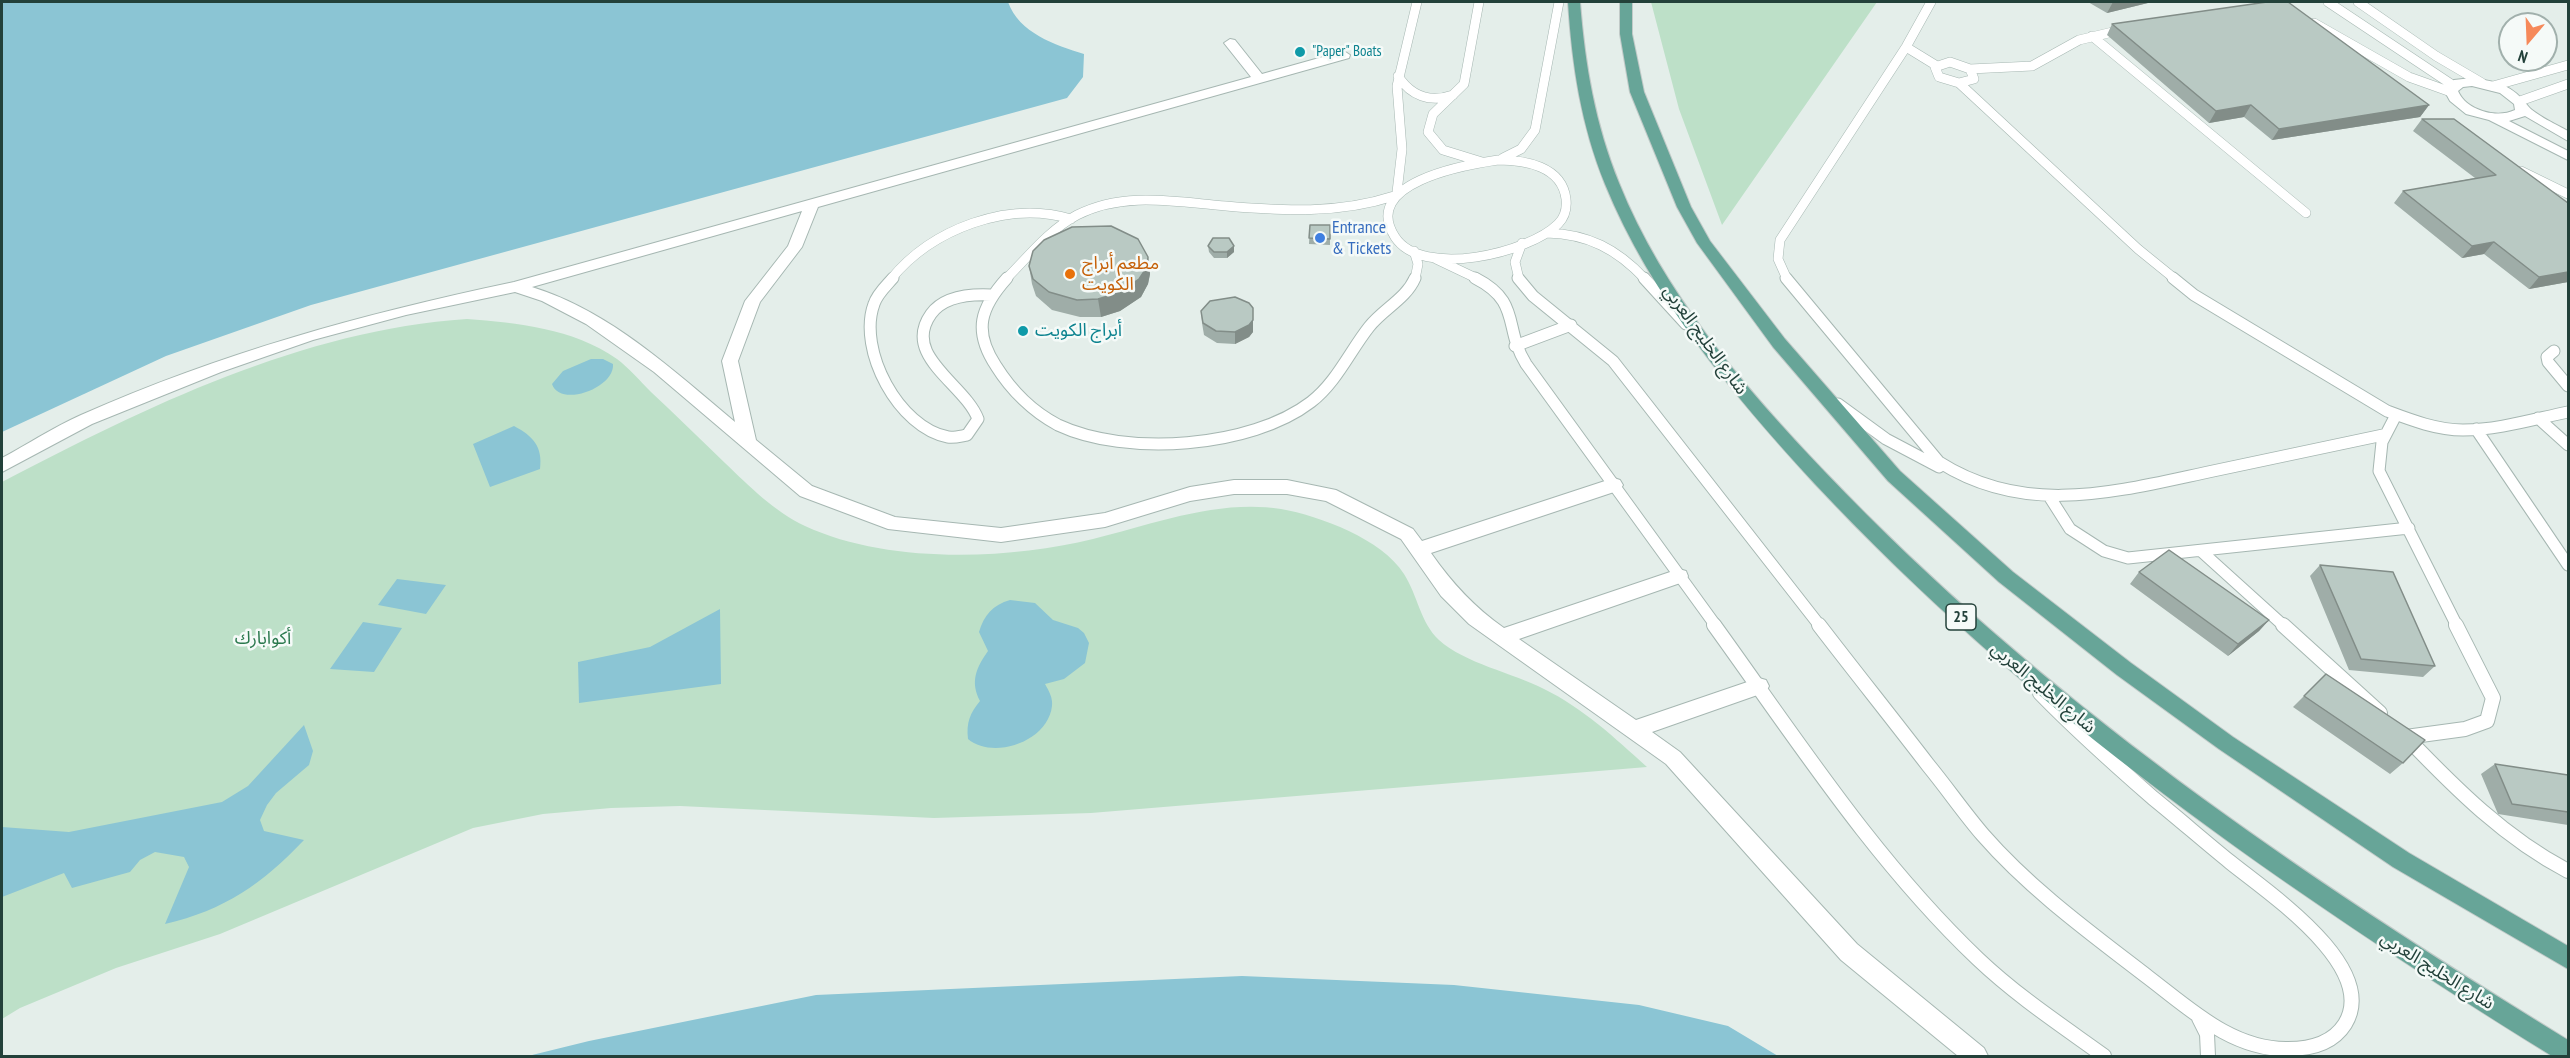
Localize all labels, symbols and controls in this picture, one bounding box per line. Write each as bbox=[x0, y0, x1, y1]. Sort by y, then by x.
north arrow bbox=[2498, 12, 2558, 72]
place label: "Paper" Boats bbox=[1312, 43, 1382, 61]
marker: "Paper" Boats bbox=[1293, 45, 1307, 59]
text: N bbox=[2515, 46, 2530, 68]
place label: Entrance & Tickets bbox=[1332, 217, 1391, 260]
marker: Entrance & Tickets bbox=[1313, 231, 1327, 245]
place label: مطعم أبراج الكويت bbox=[1082, 253, 1159, 296]
marker: مطعم أبراج الكويت bbox=[1063, 267, 1077, 281]
street label: شارع الخليج العربي bbox=[1658, 281, 1752, 399]
place label: أبراج الكويت bbox=[1035, 320, 1122, 342]
marker: أبراج الكويت bbox=[1016, 324, 1030, 338]
road number: 25 bbox=[1946, 604, 1976, 630]
park label: أكوابارك bbox=[235, 628, 291, 650]
street label: شارع الخليج العربي bbox=[1986, 638, 2100, 738]
street label: شارع الخليج العربي bbox=[2376, 927, 2498, 1015]

